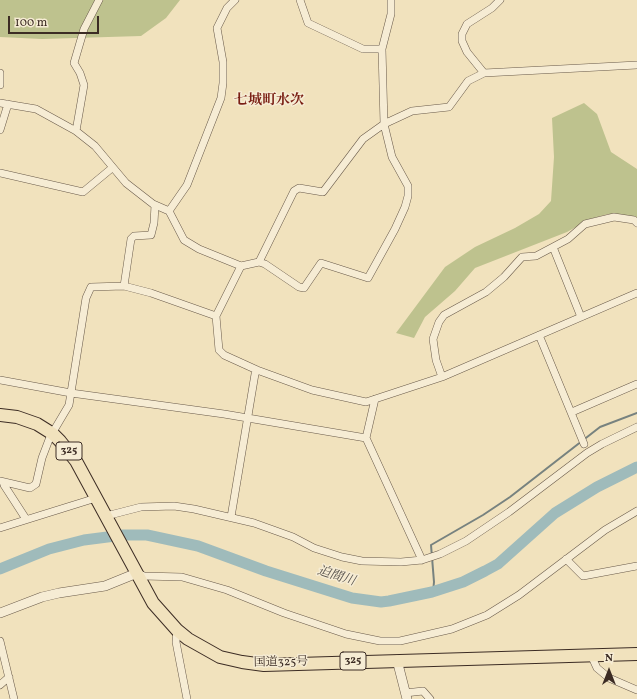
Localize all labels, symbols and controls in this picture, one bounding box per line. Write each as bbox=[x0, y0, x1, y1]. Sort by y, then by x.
scale bar bbox=[10, 8, 101, 34]
text: 100 m bbox=[15, 15, 47, 31]
district label: 七城町水次 bbox=[234, 93, 304, 109]
road number: 325 bbox=[56, 442, 82, 460]
water label: 迫間川 bbox=[315, 564, 357, 590]
north arrow bbox=[589, 651, 629, 691]
text: N bbox=[605, 651, 613, 666]
road number: 325 bbox=[340, 652, 366, 670]
street label: 国道325号 bbox=[254, 655, 308, 671]

